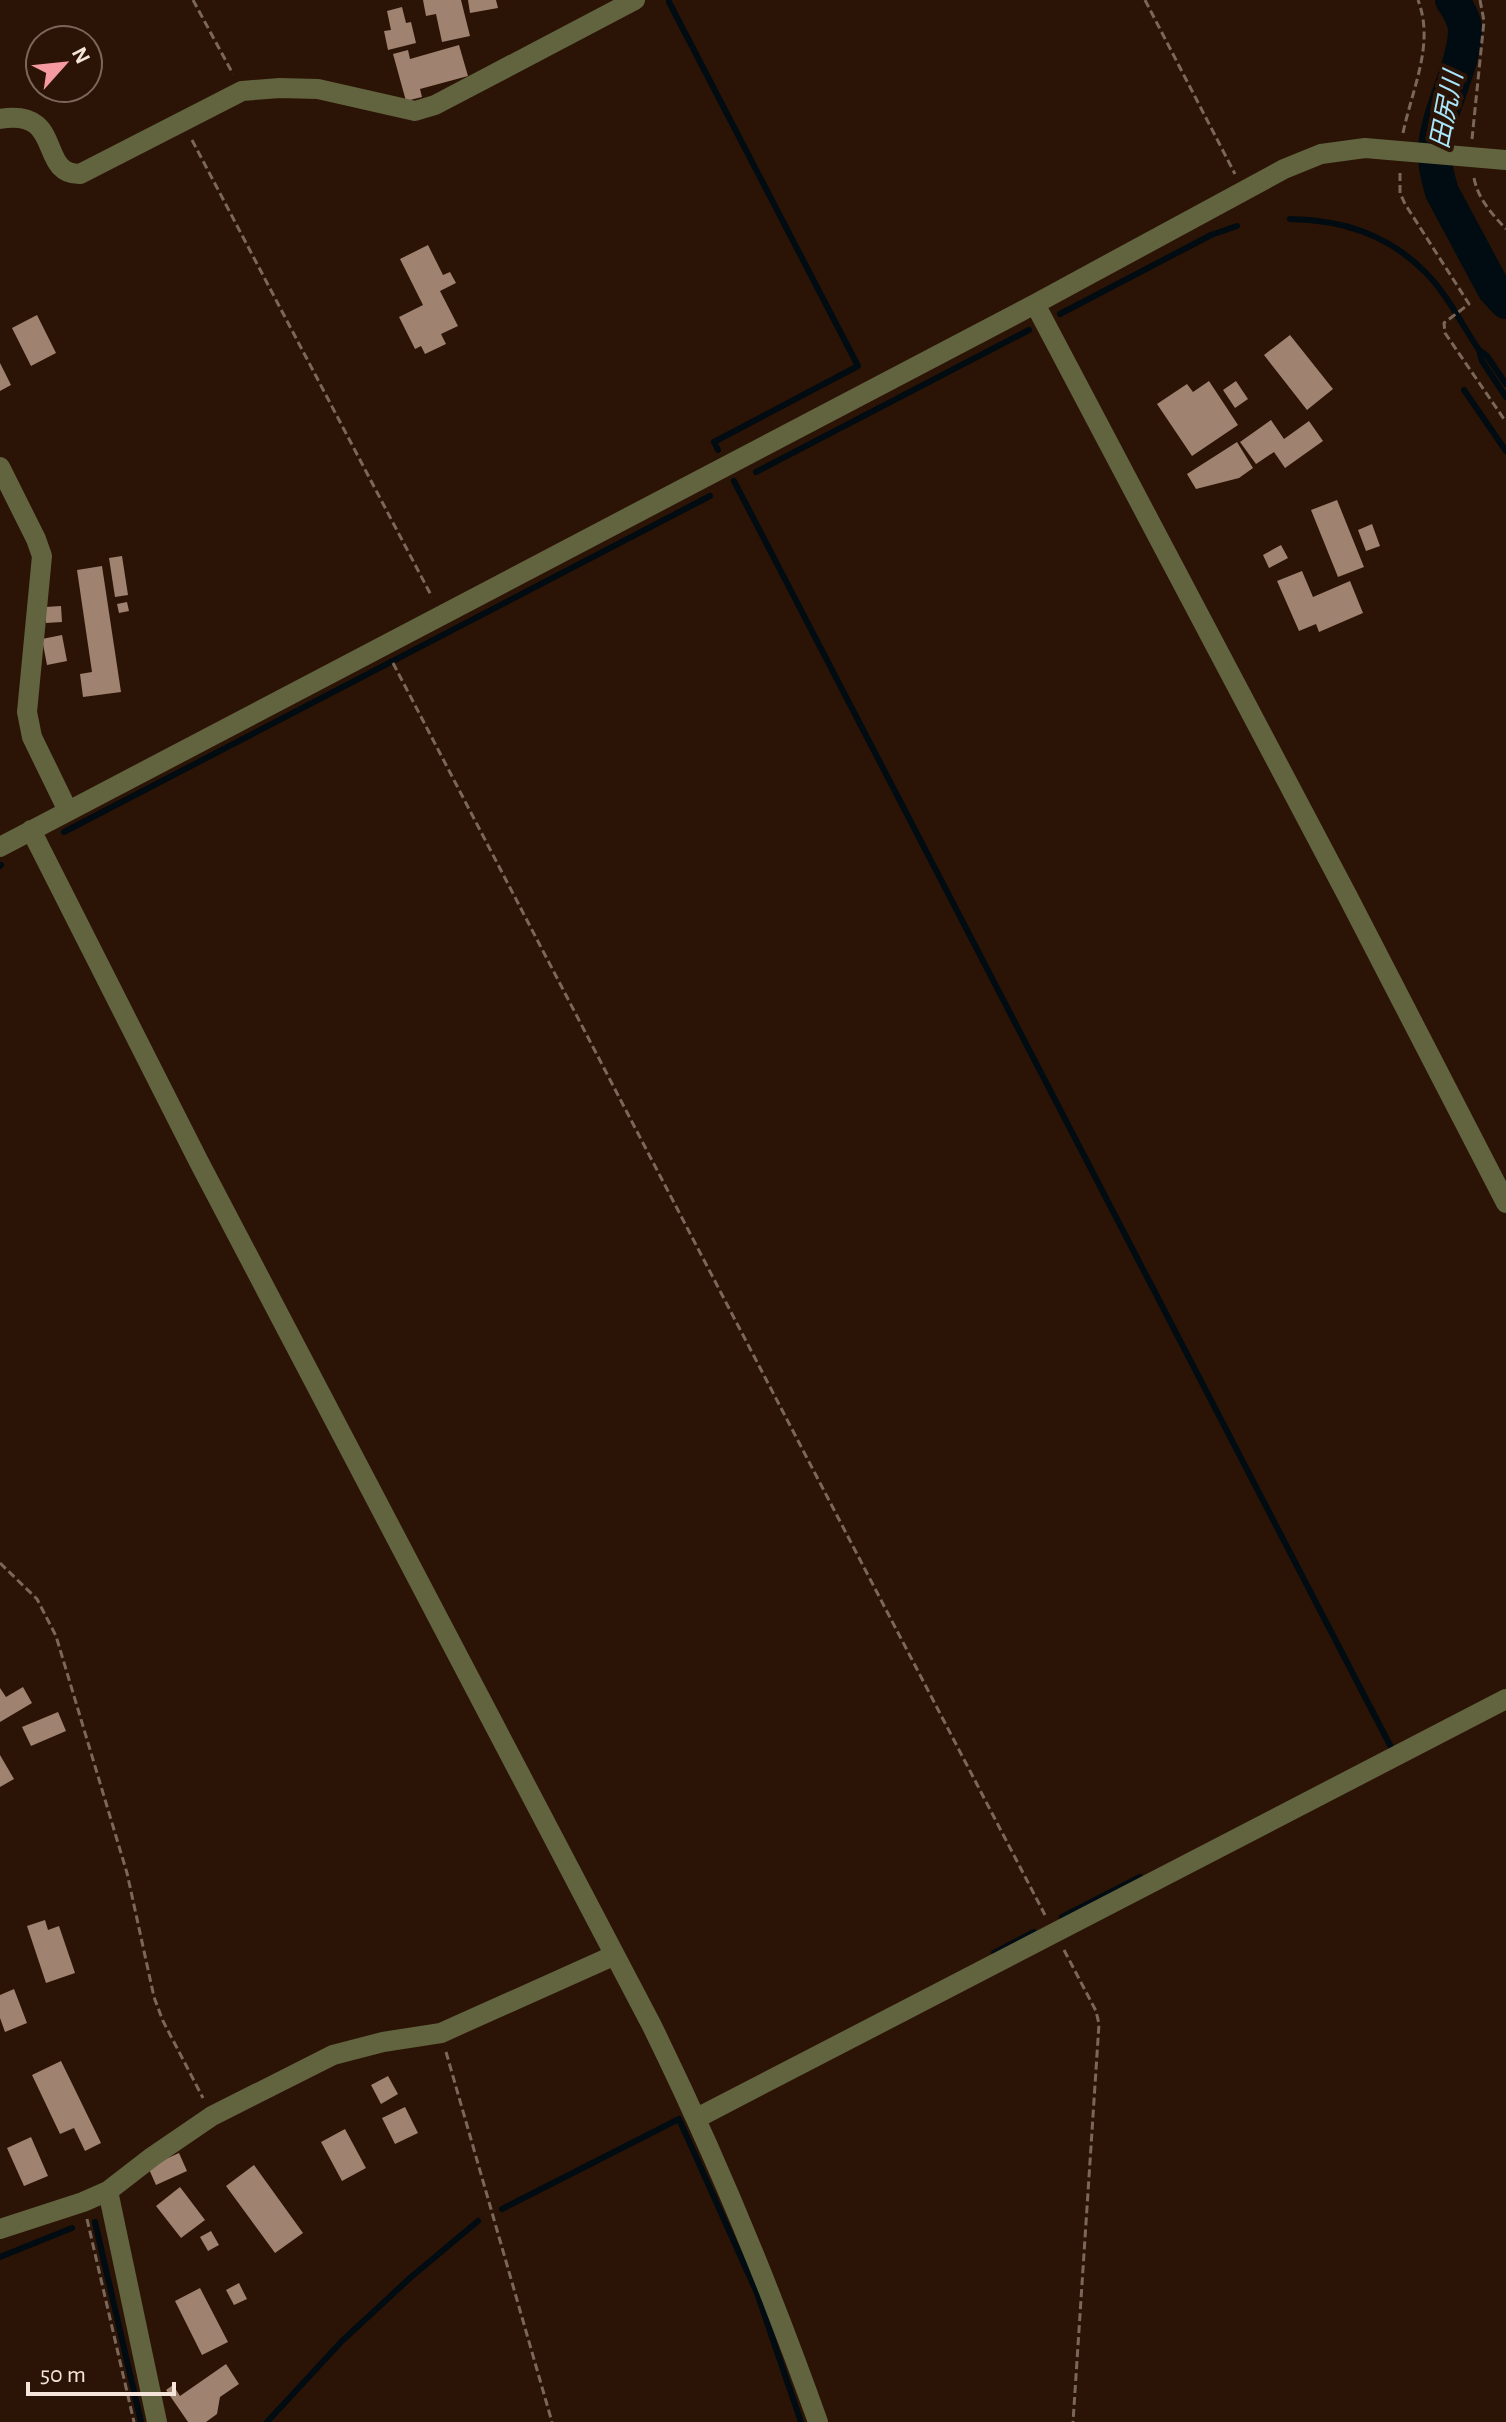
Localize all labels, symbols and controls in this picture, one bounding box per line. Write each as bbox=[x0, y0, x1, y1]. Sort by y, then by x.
north arrow bbox=[24, 24, 104, 104]
text: N bbox=[68, 44, 94, 67]
water label: 田尻川 bbox=[1427, 66, 1468, 151]
scale bar bbox=[28, 2346, 174, 2396]
text: 50 m bbox=[40, 2363, 86, 2387]

